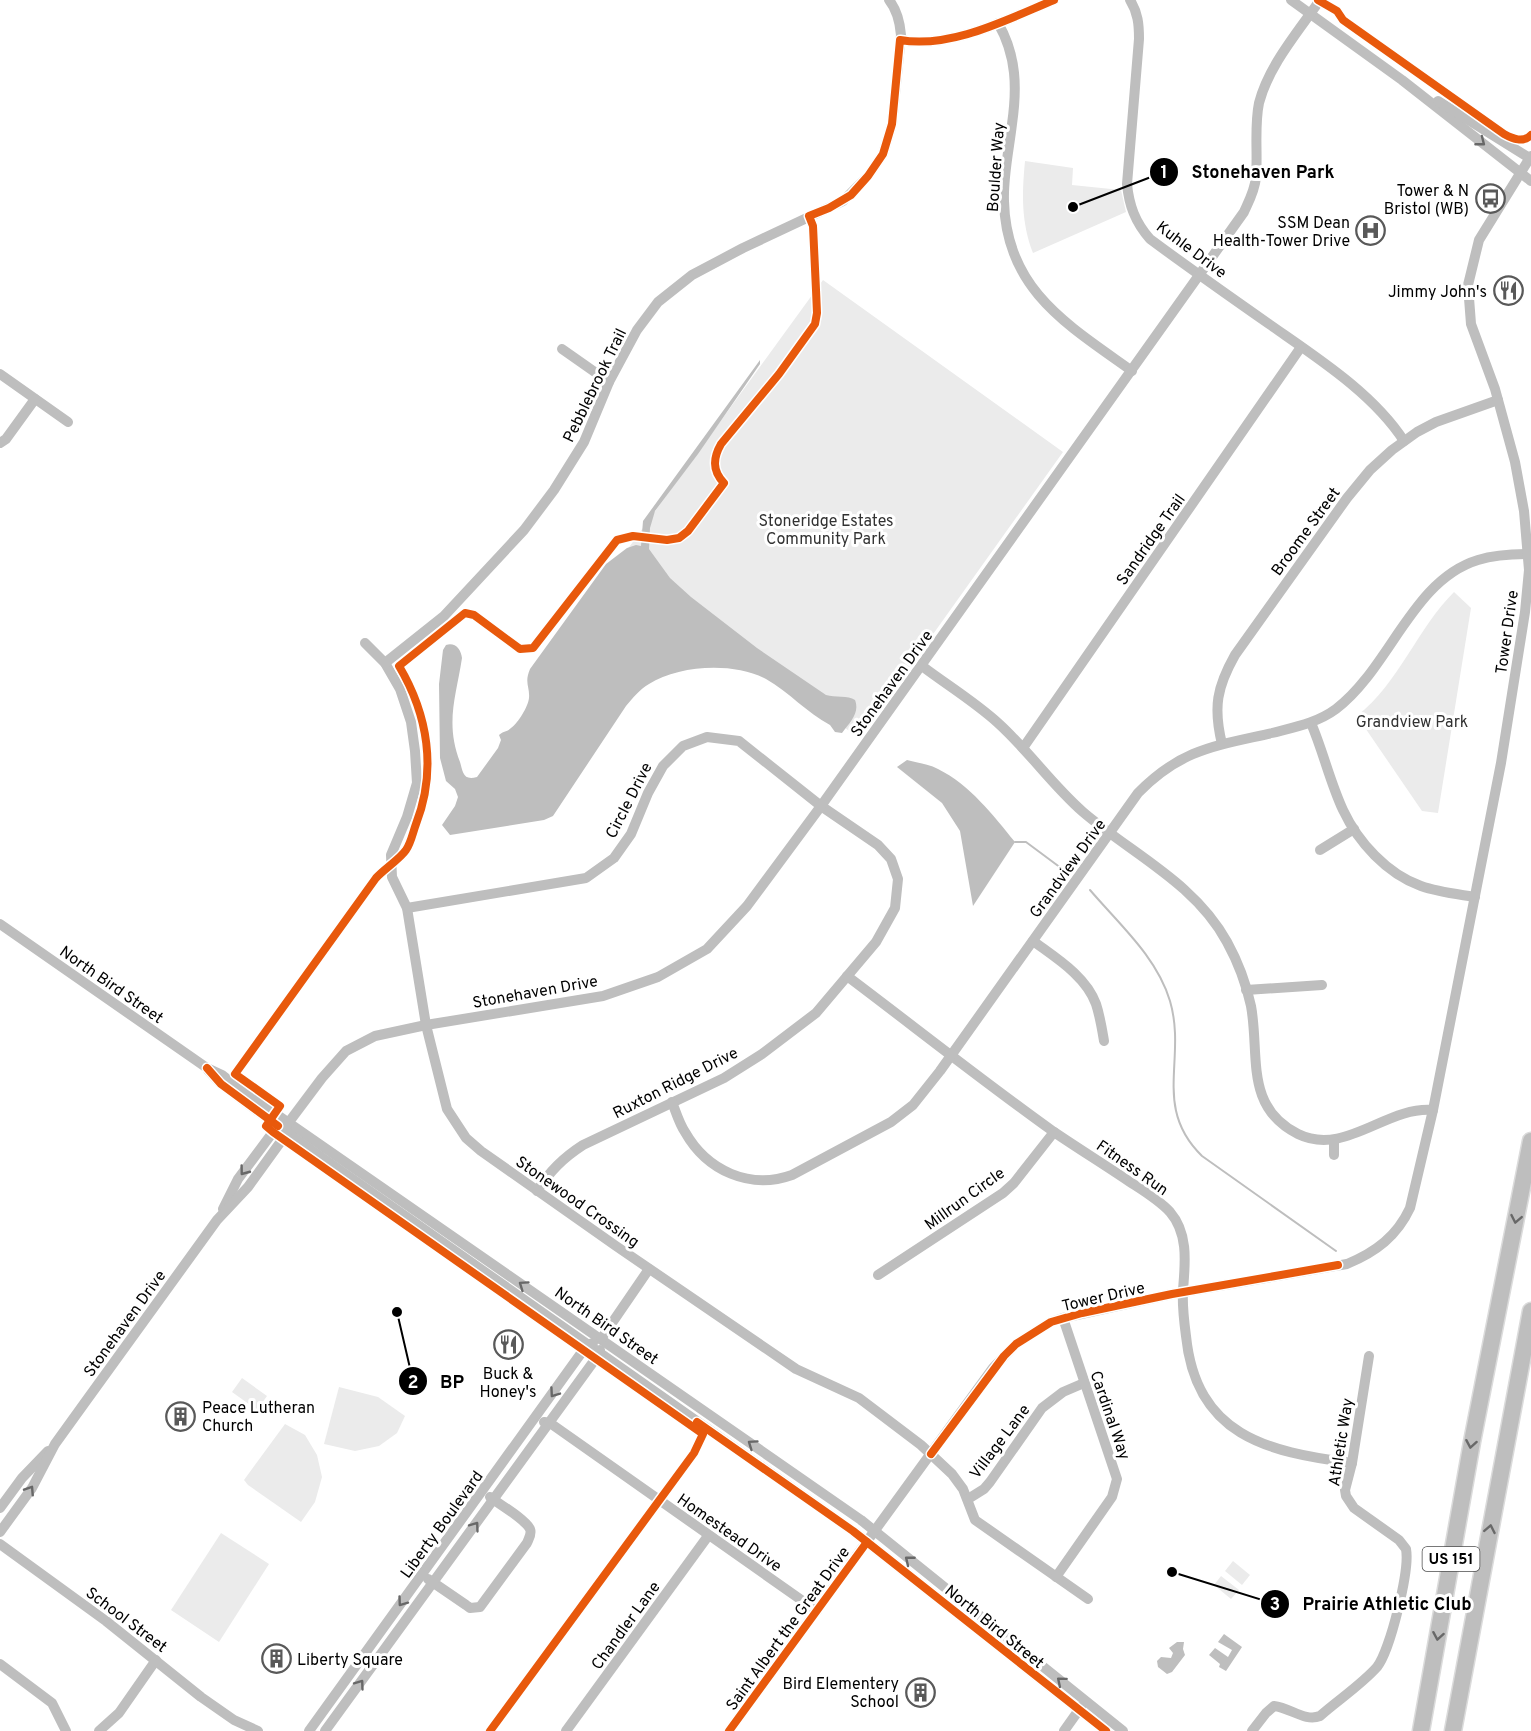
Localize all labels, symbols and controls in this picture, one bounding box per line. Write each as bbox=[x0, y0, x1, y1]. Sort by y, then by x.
street label: Boulder Way bbox=[984, 122, 1010, 213]
one-way arrow bbox=[1474, 134, 1485, 145]
callout: Stonehaven Park bbox=[1149, 154, 1346, 190]
text: 1 bbox=[1160, 162, 1168, 185]
text: Stonehaven Park bbox=[1192, 162, 1334, 185]
place label: Tower & N Bristol (WB) bbox=[1384, 182, 1469, 220]
bus stop icon: Tower & N Bristol (WB) bbox=[1474, 183, 1506, 215]
place label: SSM Dean Health-Tower Drive bbox=[1213, 214, 1350, 252]
hospital icon: SSM Dean Health-Tower Drive bbox=[1355, 215, 1387, 247]
street label: Kuhle Drive bbox=[1152, 218, 1230, 284]
restaurant icon: Jimmy John's bbox=[1492, 275, 1524, 307]
place label: Jimmy John's bbox=[1388, 283, 1487, 303]
street label: Pebblebrook Trail bbox=[560, 326, 632, 446]
street label: Broome Street bbox=[1268, 484, 1345, 580]
street label: Sandridge Trail bbox=[1113, 491, 1190, 590]
park label: Stoneridge Estates Community Park bbox=[758, 512, 894, 550]
street label: Tower Drive bbox=[1492, 589, 1524, 676]
street label: Stonehaven Drive bbox=[847, 627, 938, 741]
park label: Grandview Park bbox=[1356, 713, 1468, 733]
street label: Circle Drive bbox=[602, 760, 657, 842]
street label: Grandview Drive bbox=[1026, 816, 1111, 923]
street label: North Bird Street bbox=[55, 942, 167, 1029]
street label: Stonehaven Drive bbox=[471, 972, 600, 1014]
street label: Ruxton Ridge Drive bbox=[610, 1044, 742, 1124]
street label: Fitness Run bbox=[1092, 1137, 1172, 1201]
street label: Stonewood Crossing bbox=[511, 1152, 643, 1253]
one-way arrow bbox=[240, 1164, 251, 1175]
street label: Millrun Circle bbox=[921, 1164, 1009, 1235]
one-way arrow bbox=[1510, 1214, 1523, 1224]
street label: Stonehaven Drive bbox=[80, 1267, 171, 1381]
street label: Tower Drive bbox=[1060, 1279, 1147, 1317]
one-way arrow bbox=[518, 1281, 529, 1292]
street label: North Bird Street bbox=[550, 1283, 662, 1370]
restaurant icon: Buck & Honey's bbox=[492, 1329, 524, 1361]
callout: BP bbox=[398, 1363, 476, 1399]
place label: Buck & Honey's bbox=[479, 1365, 537, 1403]
street label: Cardinal Way bbox=[1085, 1368, 1134, 1463]
text: 2 bbox=[407, 1372, 419, 1395]
text: BP bbox=[440, 1372, 464, 1395]
one-way arrow bbox=[550, 1387, 561, 1398]
street label: Athletic Way bbox=[1325, 1397, 1359, 1488]
place label: Peace Lutheran Church bbox=[202, 1399, 315, 1437]
building icon: Peace Lutheran Church bbox=[165, 1400, 197, 1432]
street label: Village Lane bbox=[966, 1401, 1035, 1483]
one-way arrow bbox=[1465, 1439, 1478, 1449]
one-way arrow bbox=[747, 1440, 758, 1451]
street label: Liberty Boulevard bbox=[397, 1468, 488, 1583]
one-way arrow bbox=[23, 1486, 34, 1497]
street label: Homestead Drive bbox=[673, 1490, 785, 1577]
one-way arrow bbox=[468, 1522, 479, 1533]
one-way arrow bbox=[1483, 1524, 1496, 1534]
street label: Saint Albert the Great Drive bbox=[722, 1543, 855, 1715]
road number: US 151 bbox=[1422, 1547, 1480, 1571]
one-way arrow bbox=[904, 1556, 915, 1567]
street label: Chandler Lane bbox=[588, 1578, 665, 1674]
street label: North Bird Street bbox=[940, 1581, 1048, 1674]
street label: School Street bbox=[81, 1584, 170, 1658]
callout: Prairie Athletic Club bbox=[1260, 1586, 1484, 1622]
text: 3 bbox=[1270, 1594, 1280, 1617]
text: Prairie Athletic Club bbox=[1302, 1594, 1472, 1617]
one-way arrow bbox=[398, 1596, 409, 1607]
one-way arrow bbox=[1432, 1631, 1445, 1641]
building icon: Liberty Square bbox=[260, 1643, 292, 1675]
place label: Liberty Square bbox=[297, 1651, 403, 1671]
place label: Bird Elementery School bbox=[783, 1675, 899, 1713]
building icon: Bird Elementery School bbox=[904, 1676, 936, 1708]
one-way arrow bbox=[1057, 1678, 1068, 1689]
one-way arrow bbox=[352, 1679, 363, 1690]

